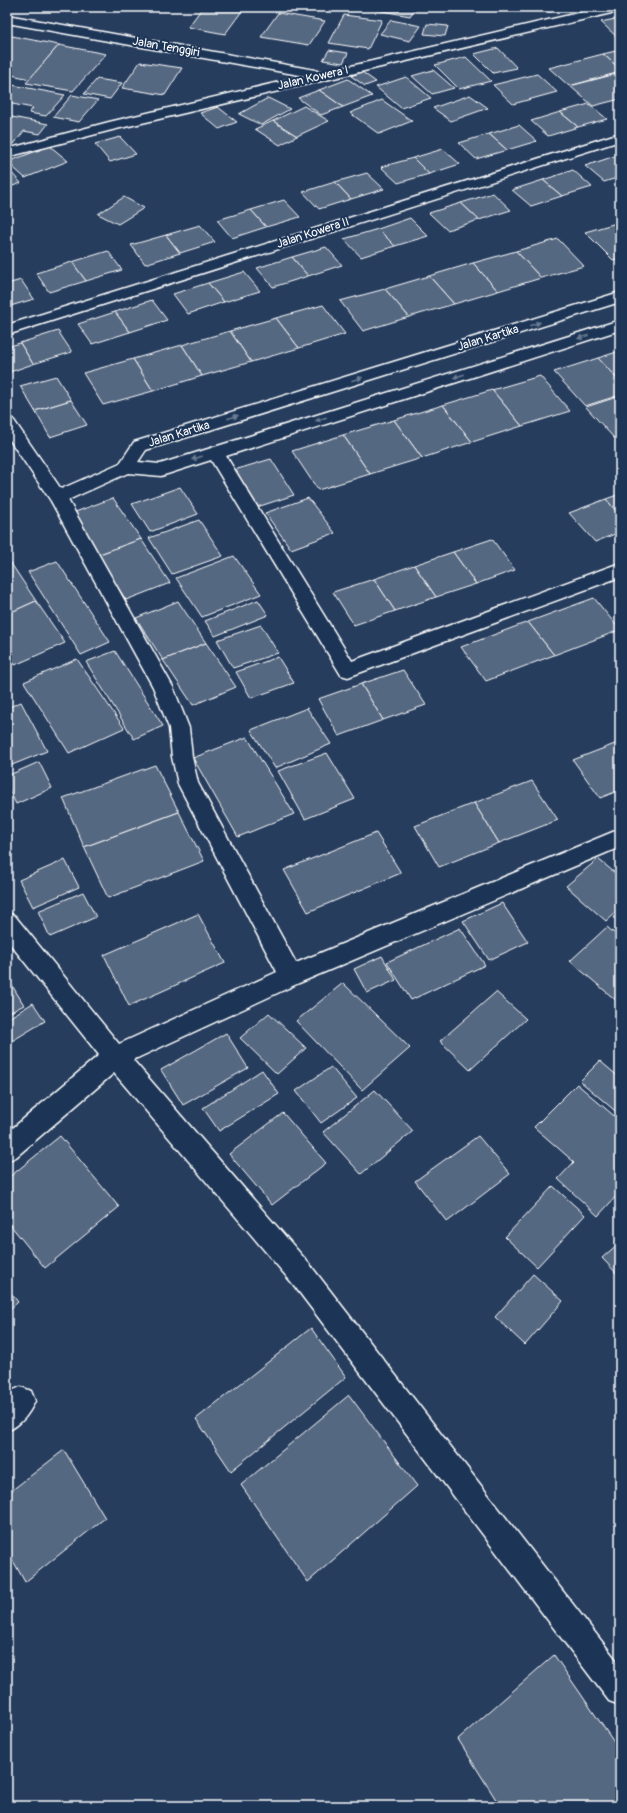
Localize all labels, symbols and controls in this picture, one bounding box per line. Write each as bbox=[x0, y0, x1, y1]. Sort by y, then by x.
street label: Jalan Tenggiri bbox=[131, 34, 201, 60]
street label: Jalan Kowera I bbox=[276, 63, 350, 93]
street label: Jalan Kowera II bbox=[275, 214, 351, 252]
one-way arrow bbox=[529, 320, 541, 326]
street label: Jalan Kartika bbox=[455, 321, 521, 354]
one-way arrow bbox=[576, 334, 588, 340]
one-way arrow bbox=[452, 373, 464, 379]
one-way arrow bbox=[352, 376, 364, 382]
one-way arrow bbox=[228, 414, 240, 420]
one-way arrow bbox=[315, 416, 327, 422]
street label: Jalan Kartika bbox=[146, 417, 212, 450]
one-way arrow bbox=[191, 455, 203, 461]

